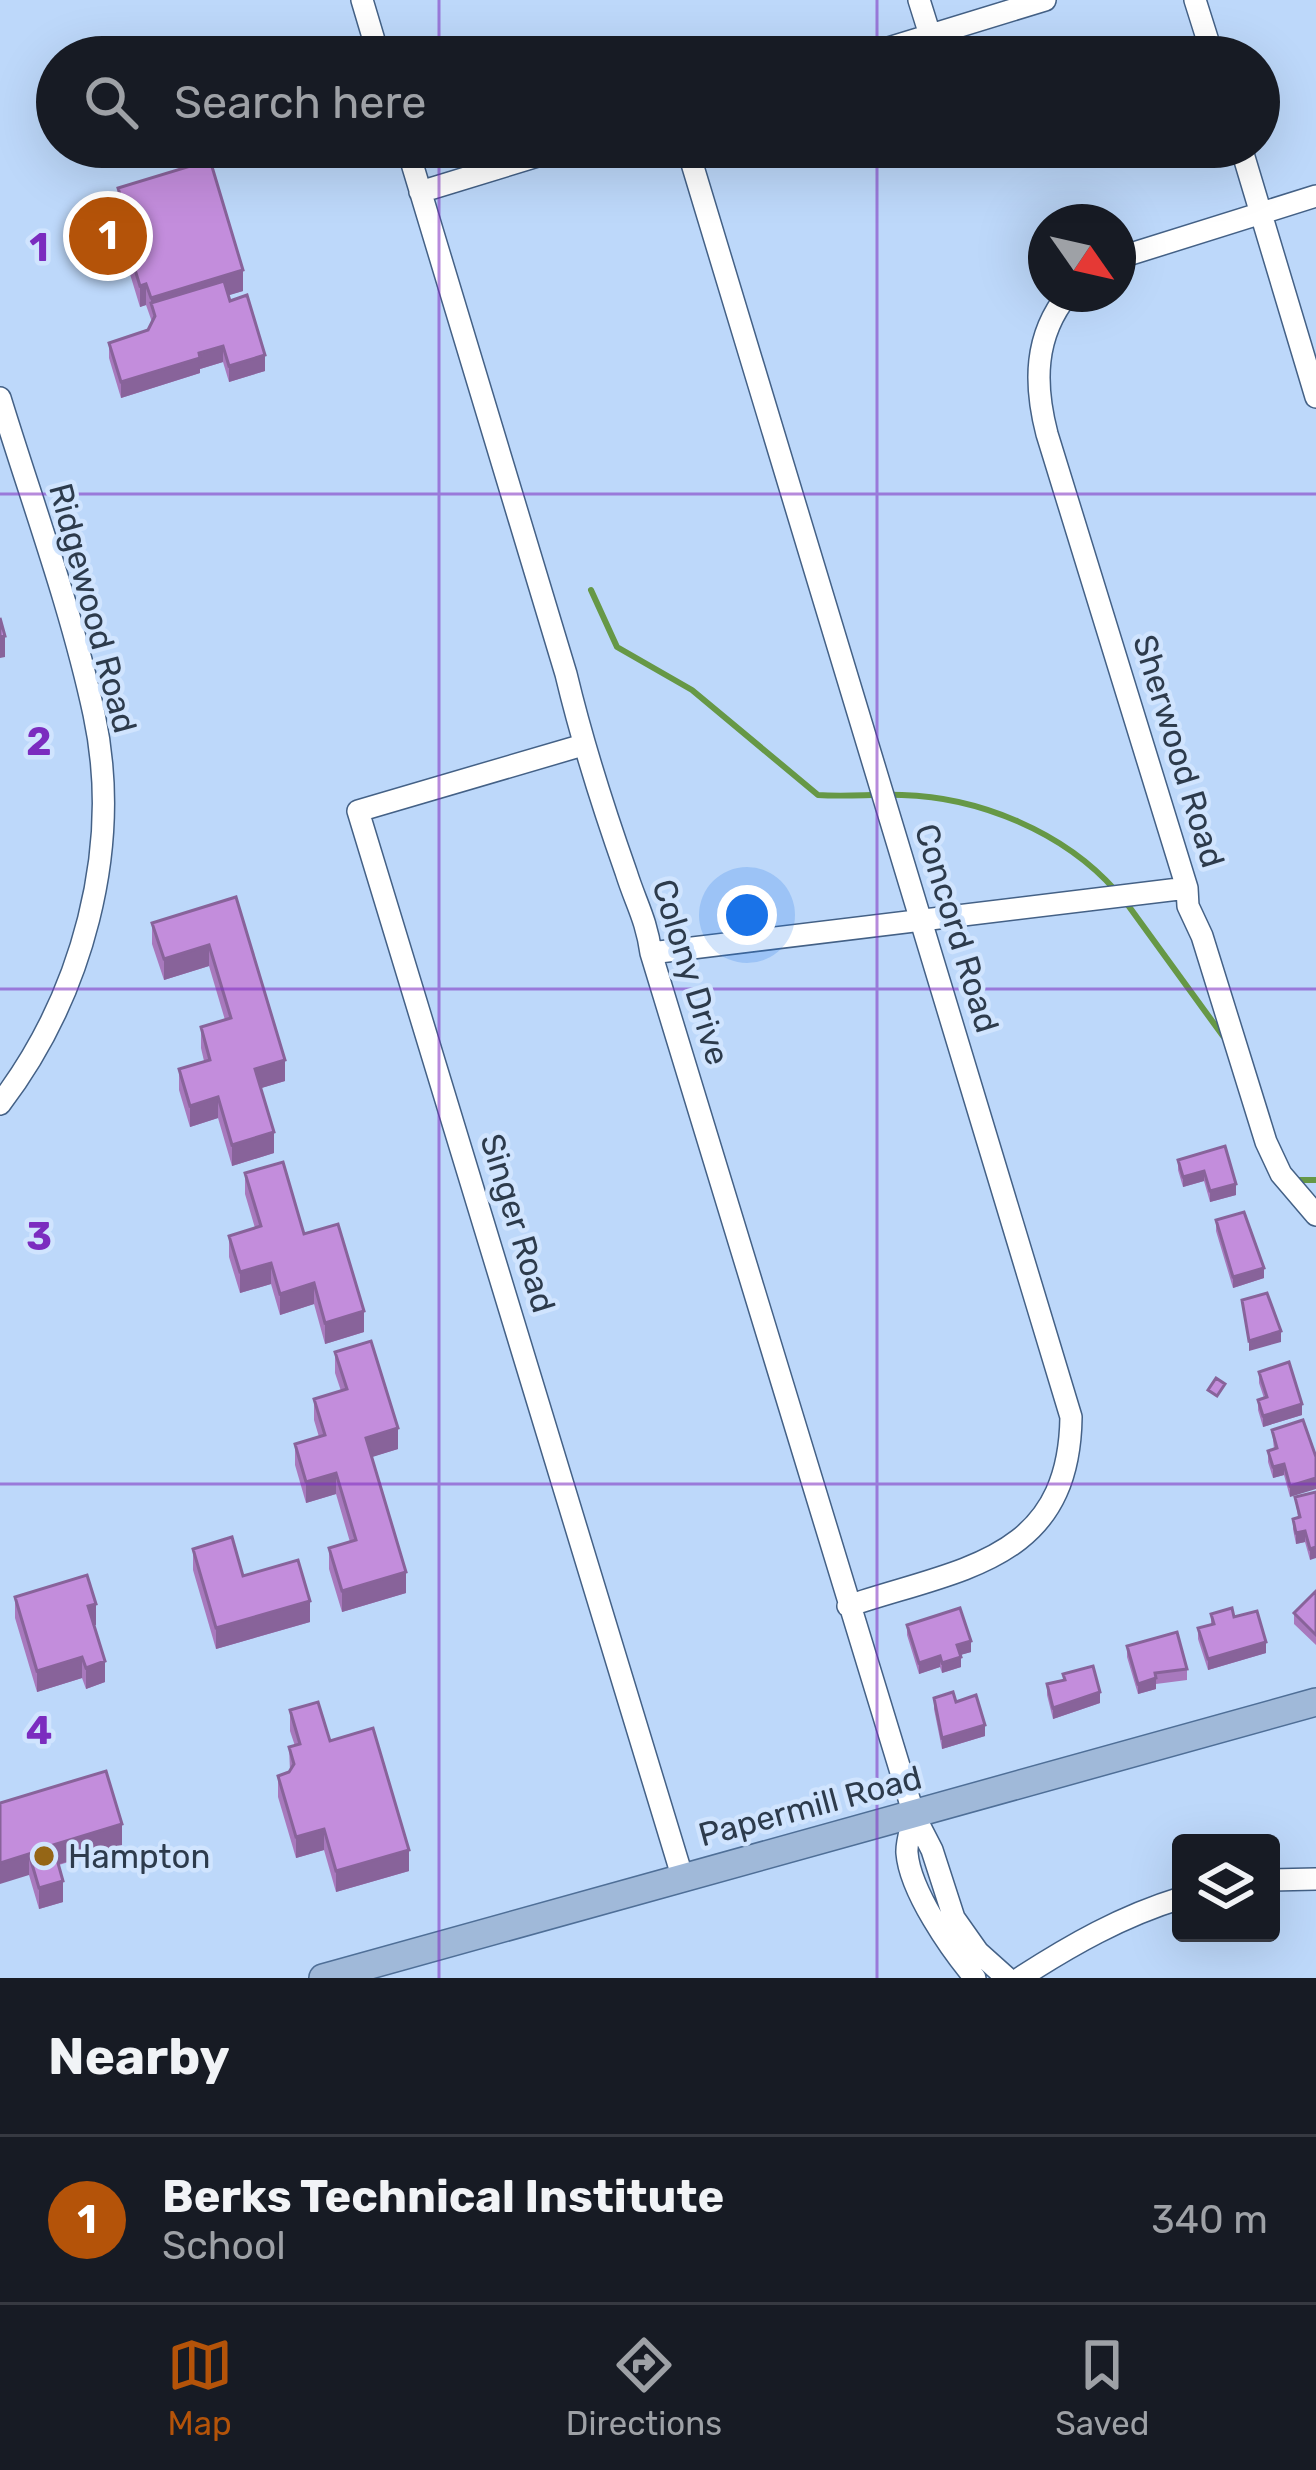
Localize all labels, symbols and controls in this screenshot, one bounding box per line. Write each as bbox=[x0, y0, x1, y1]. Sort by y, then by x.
search box bbox=[36, 36, 1280, 168]
icon: search bbox=[78, 69, 144, 135]
text: Search here bbox=[174, 76, 426, 129]
pin: 1 bbox=[69, 191, 147, 281]
north arrow bbox=[1028, 204, 1136, 312]
text: 1 bbox=[29, 225, 49, 271]
street label: Ridgewood Road bbox=[41, 479, 145, 737]
street label: Sherwood Road bbox=[1125, 630, 1233, 872]
text: 2 bbox=[26, 719, 52, 765]
street label: Concord Road bbox=[907, 819, 1007, 1037]
street label: Colony Drive bbox=[644, 874, 738, 1070]
your location bbox=[717, 885, 777, 945]
street label: Singer Road bbox=[472, 1129, 564, 1317]
text: 3 bbox=[26, 1214, 52, 1260]
text: 4 bbox=[26, 1708, 52, 1754]
street label: Papermill Road bbox=[694, 1757, 926, 1855]
map controls bbox=[1172, 1834, 1280, 1942]
button: layers bbox=[1172, 1834, 1280, 1942]
place label: Hampton bbox=[68, 1837, 210, 1876]
marker: Hampton bbox=[31, 1843, 57, 1869]
text: Nearby bbox=[48, 2026, 230, 2087]
text: Berks Technical Institute bbox=[162, 2170, 724, 2223]
text: 1 bbox=[77, 2197, 97, 2243]
text: 340 m bbox=[1151, 2197, 1268, 2243]
text: School bbox=[162, 2223, 286, 2269]
tab: Map bbox=[167, 2332, 233, 2443]
tab: Directions bbox=[566, 2332, 722, 2443]
tab: Saved bbox=[1055, 2332, 1149, 2443]

